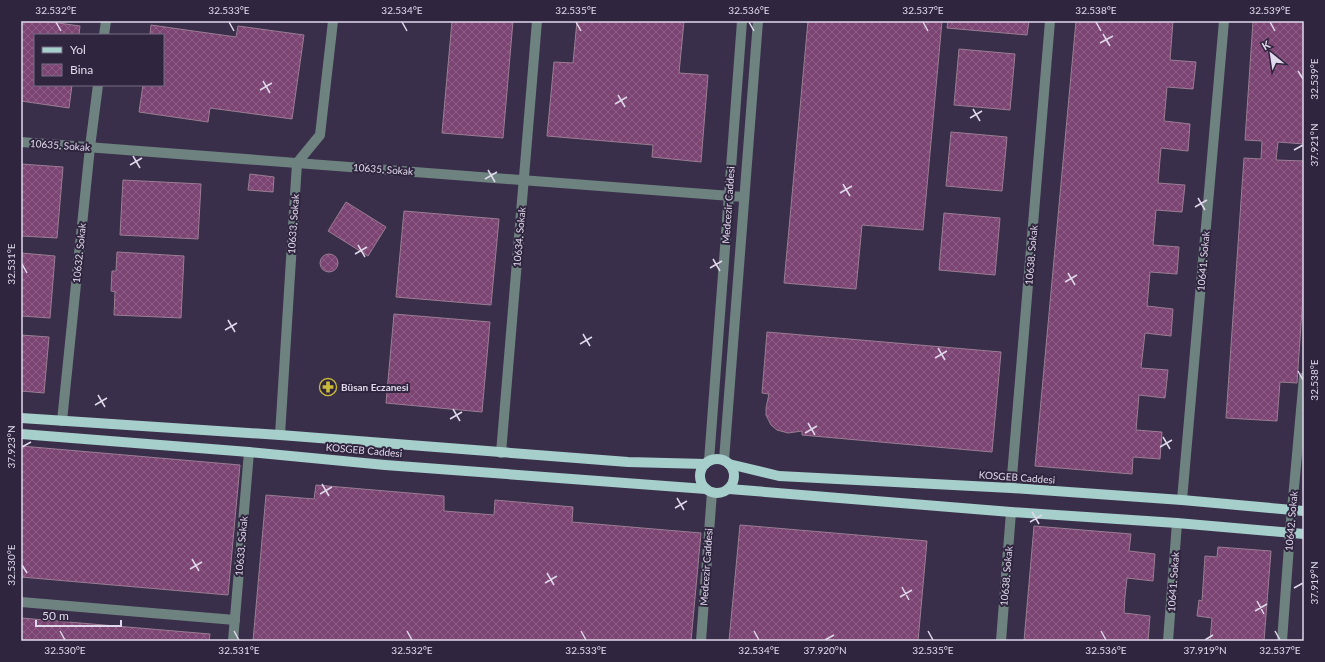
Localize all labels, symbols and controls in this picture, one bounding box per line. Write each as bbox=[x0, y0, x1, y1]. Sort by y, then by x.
text: 32.532°E bbox=[35, 4, 77, 16]
text: 32.533°E bbox=[208, 4, 250, 16]
text: 32.534°E bbox=[381, 4, 423, 16]
text: 32.535°E bbox=[555, 4, 597, 16]
text: 32.536°E bbox=[728, 4, 770, 16]
text: 32.537°E bbox=[902, 4, 944, 16]
text: 32.538°E bbox=[1075, 4, 1117, 16]
text: 32.539°E bbox=[1249, 4, 1291, 16]
legend bbox=[34, 34, 164, 86]
north arrow bbox=[1251, 34, 1291, 74]
text: K bbox=[1259, 37, 1273, 52]
text: Yol bbox=[70, 42, 86, 57]
text: 32.539°E bbox=[1308, 58, 1320, 100]
text: Bina bbox=[70, 62, 93, 77]
text: 37.921°N bbox=[1308, 123, 1320, 167]
street label: 10635. Sokak bbox=[30, 137, 91, 153]
street label: 10635. Sokak bbox=[353, 161, 414, 177]
street label: Medcezir Caddesi bbox=[719, 166, 737, 244]
street label: 10633. Sokak bbox=[285, 193, 301, 254]
street label: 10634. Sokak bbox=[510, 206, 528, 267]
street label: 10632. Sokak bbox=[70, 222, 88, 284]
street label: 10638. Sokak bbox=[1022, 224, 1040, 285]
street label: 10641. Sokak bbox=[1194, 230, 1212, 291]
text: 32.531°E bbox=[5, 243, 17, 285]
text: 32.538°E bbox=[1308, 359, 1320, 401]
pharmacy icon: Büsan Eczanesi bbox=[318, 377, 338, 397]
place label: Büsan Eczanesi bbox=[341, 381, 409, 393]
text: 37.923°N bbox=[5, 425, 17, 469]
street label: KOSGEB Caddesi bbox=[325, 441, 403, 459]
street label: KOSGEB Caddesi bbox=[978, 468, 1056, 486]
street label: 10642. Sokak bbox=[1282, 490, 1300, 551]
street label: 10633. Sokak bbox=[232, 515, 250, 576]
street label: Medcezir Caddesi bbox=[697, 528, 715, 606]
text: 32.530°E bbox=[5, 544, 17, 586]
street label: 10638. Sokak bbox=[997, 545, 1015, 606]
street label: 10641. Sokak bbox=[1165, 551, 1181, 612]
text: 37.919°N bbox=[1308, 561, 1320, 605]
scale bar bbox=[36, 602, 121, 628]
text: 50 m bbox=[42, 608, 69, 623]
text: 32.530°E bbox=[44, 644, 86, 656]
text: 32.531°E bbox=[218, 644, 260, 656]
text: 32.532°E bbox=[391, 644, 433, 656]
text: 32.533°E bbox=[565, 644, 607, 656]
text: 32.534°E bbox=[738, 644, 780, 656]
text: 37.920°N bbox=[803, 644, 847, 656]
text: 32.535°E bbox=[912, 644, 954, 656]
text: 32.536°E bbox=[1085, 644, 1127, 656]
text: 37.919°N bbox=[1183, 644, 1227, 656]
text: 32.537°E bbox=[1259, 644, 1301, 656]

